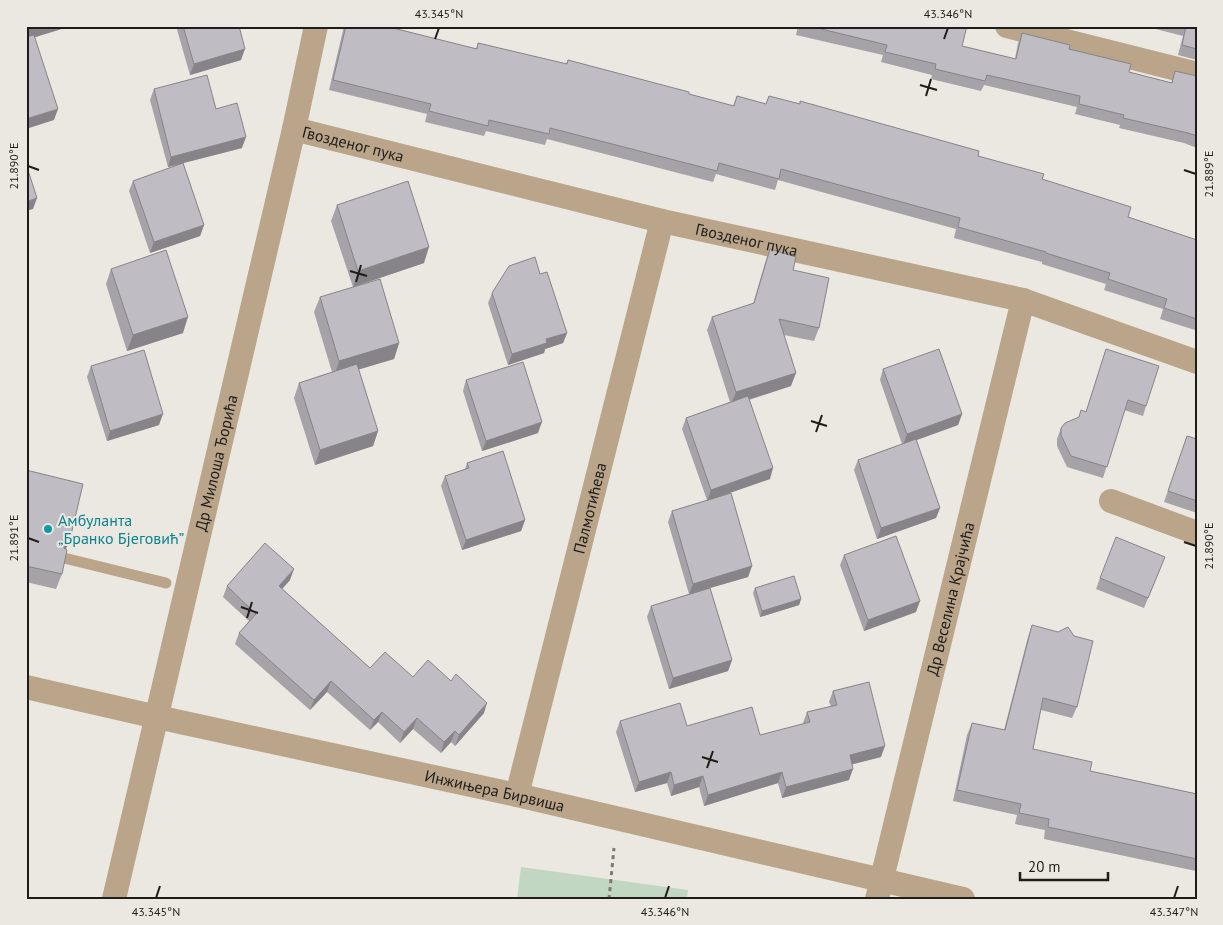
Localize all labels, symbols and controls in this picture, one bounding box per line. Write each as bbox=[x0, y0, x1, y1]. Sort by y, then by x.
text: 43.345°N bbox=[415, 6, 463, 21]
text: 43.346°N bbox=[924, 6, 972, 21]
street label: Гвозденог пука bbox=[300, 121, 406, 166]
text: 21.890°E bbox=[6, 143, 21, 189]
text: 21.889°E bbox=[1201, 151, 1216, 197]
street label: Гвозденог пука bbox=[694, 219, 800, 260]
street label: Др Милоша Ђорића bbox=[190, 393, 242, 533]
street label: Палмотићева bbox=[568, 460, 611, 556]
place label: Амбуланта „Бранко Бјеговић” bbox=[58, 510, 184, 548]
text: 21.891°E bbox=[6, 515, 21, 561]
street label: Др Веселина Крајчића bbox=[922, 520, 979, 678]
marker: Амбуланта „Бранко Бјеговић” bbox=[42, 523, 54, 535]
text: 21.890°E bbox=[1201, 523, 1216, 569]
street label: Инжињера Бирвиша bbox=[423, 765, 567, 816]
scale bar bbox=[1020, 850, 1108, 882]
text: 20 m bbox=[1028, 857, 1061, 876]
text: 43.345°N bbox=[132, 904, 180, 919]
text: 43.346°N bbox=[641, 904, 689, 919]
text: 43.347°N bbox=[1150, 904, 1198, 919]

